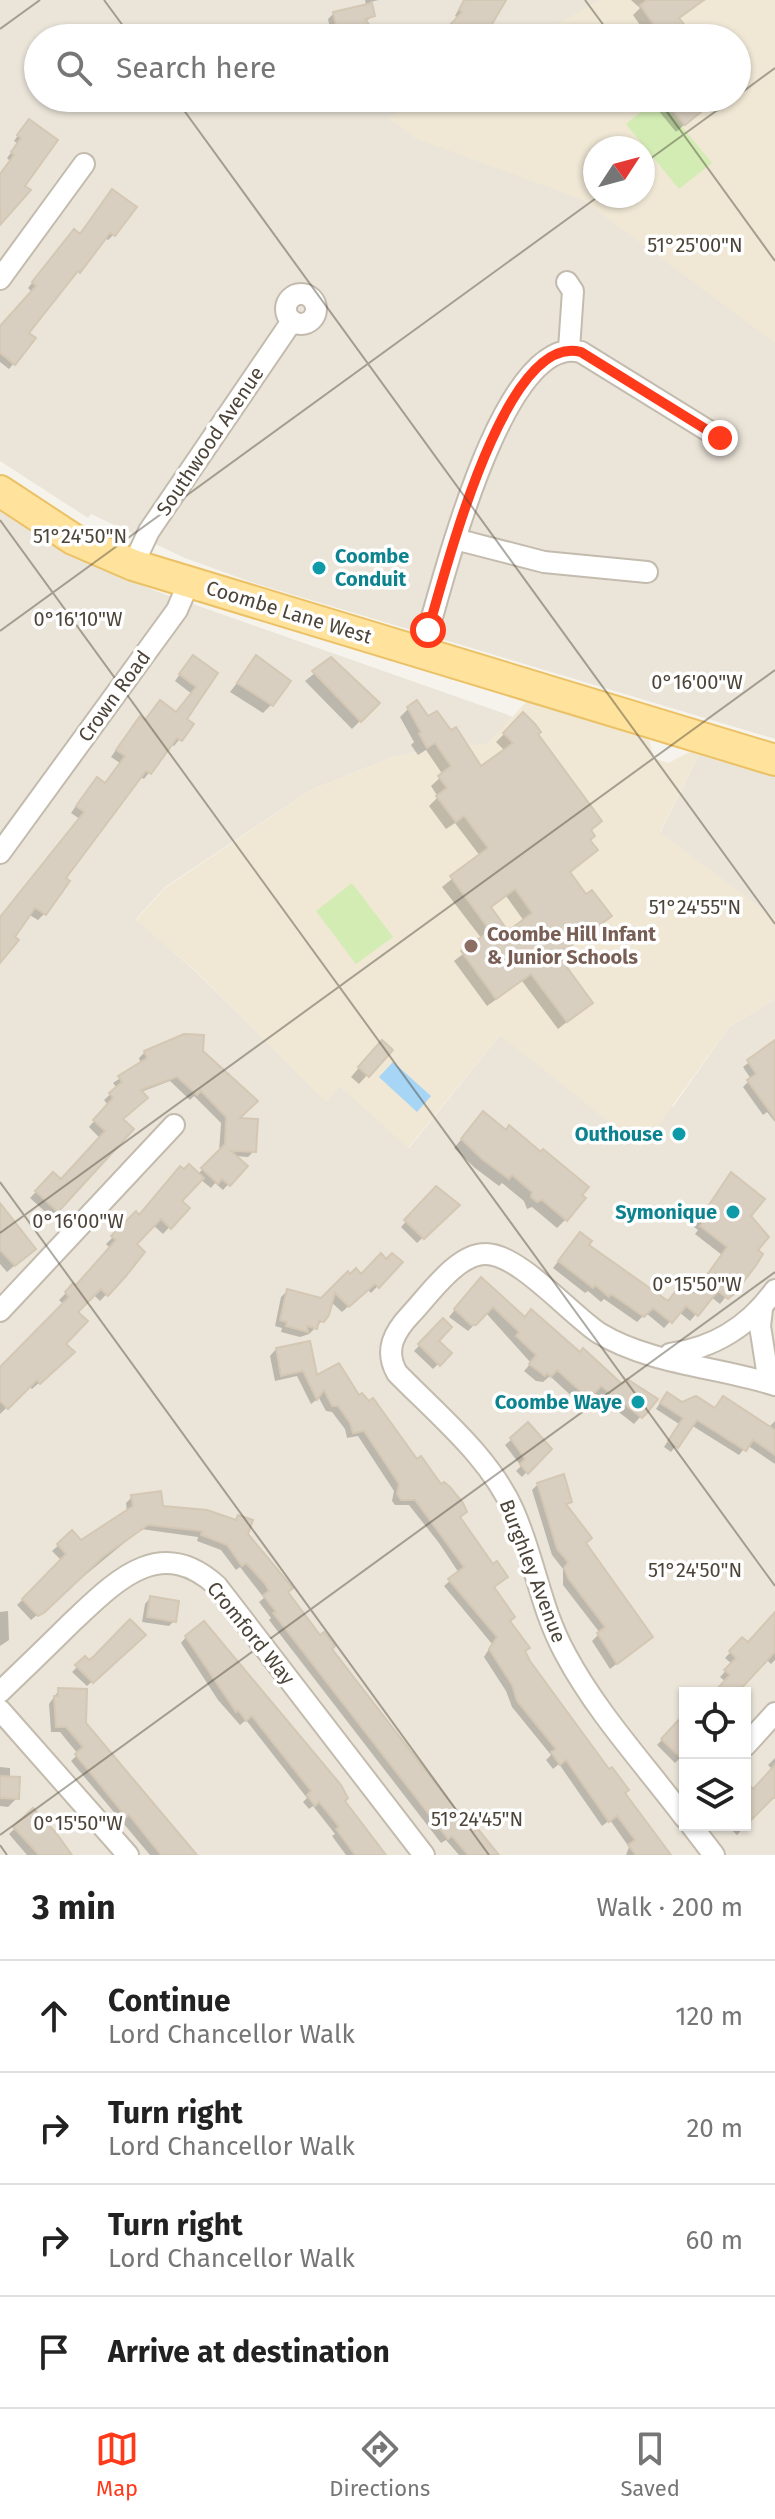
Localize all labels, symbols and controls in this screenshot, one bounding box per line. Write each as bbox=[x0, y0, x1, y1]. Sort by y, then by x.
search box bbox=[24, 24, 751, 112]
icon: search bbox=[52, 46, 96, 90]
text: Search here bbox=[116, 50, 276, 86]
north arrow bbox=[583, 136, 655, 208]
text: 51°25'00"N bbox=[647, 233, 743, 257]
street label: Southwood Avenue bbox=[151, 362, 269, 520]
route end bbox=[702, 420, 738, 456]
text: 51°24'50"N bbox=[33, 524, 127, 548]
place label: Coombe Conduit bbox=[335, 544, 409, 591]
marker: Coombe Conduit bbox=[310, 559, 328, 577]
street label: Coombe Lane West bbox=[203, 575, 375, 649]
text: 0°16'10"W bbox=[33, 607, 123, 631]
route start bbox=[410, 612, 446, 648]
street label: Crown Road bbox=[73, 646, 155, 746]
text: 0°16'00"W bbox=[651, 670, 743, 694]
text: 51°24'55"N bbox=[649, 895, 741, 919]
place label: Coombe Hill Infant & Junior Schools bbox=[487, 922, 656, 969]
marker: Coombe Hill Infant & Junior Schools bbox=[462, 937, 480, 955]
place label: Outhouse bbox=[575, 1122, 663, 1146]
marker: Outhouse bbox=[670, 1125, 688, 1143]
place label: Symonique bbox=[615, 1200, 717, 1224]
marker: Symonique bbox=[724, 1203, 742, 1221]
text: 0°16'00"W bbox=[32, 1209, 124, 1233]
text: 0°15'50"W bbox=[652, 1272, 742, 1296]
place label: Coombe Waye bbox=[495, 1390, 622, 1414]
marker: Coombe Waye bbox=[629, 1393, 647, 1411]
street label: Burghley Avenue bbox=[495, 1496, 571, 1646]
text: 51°24'50"N bbox=[648, 1558, 742, 1582]
street label: Cromford Way bbox=[202, 1577, 300, 1690]
map controls bbox=[679, 1687, 751, 1831]
button: locate bbox=[679, 1687, 751, 1759]
button: layers bbox=[679, 1759, 751, 1831]
text: 51°24'45"N bbox=[431, 1807, 523, 1831]
text: 0°15'50"W bbox=[33, 1811, 123, 1835]
text: 3 min bbox=[32, 1887, 116, 1928]
text: Walk · 200 m bbox=[596, 1892, 743, 1923]
text: Continue bbox=[108, 1983, 231, 2019]
icon: ahead bbox=[32, 1994, 76, 2038]
text: 120 m bbox=[675, 2001, 743, 2032]
text: Lord Chancellor Walk bbox=[108, 2019, 355, 2050]
text: Turn right bbox=[108, 2095, 243, 2131]
icon: right bbox=[32, 2106, 76, 2150]
text: 20 m bbox=[686, 2113, 743, 2144]
text: Lord Chancellor Walk bbox=[108, 2131, 355, 2162]
text: Turn right bbox=[108, 2207, 243, 2243]
icon: right bbox=[32, 2218, 76, 2262]
text: 60 m bbox=[685, 2225, 743, 2256]
text: Lord Chancellor Walk bbox=[108, 2243, 355, 2274]
icon: arrive bbox=[32, 2330, 76, 2374]
text: Arrive at destination bbox=[108, 2334, 390, 2370]
tab: Map bbox=[95, 2427, 139, 2502]
tab: Directions bbox=[329, 2427, 430, 2502]
tab: Saved bbox=[620, 2427, 680, 2502]

